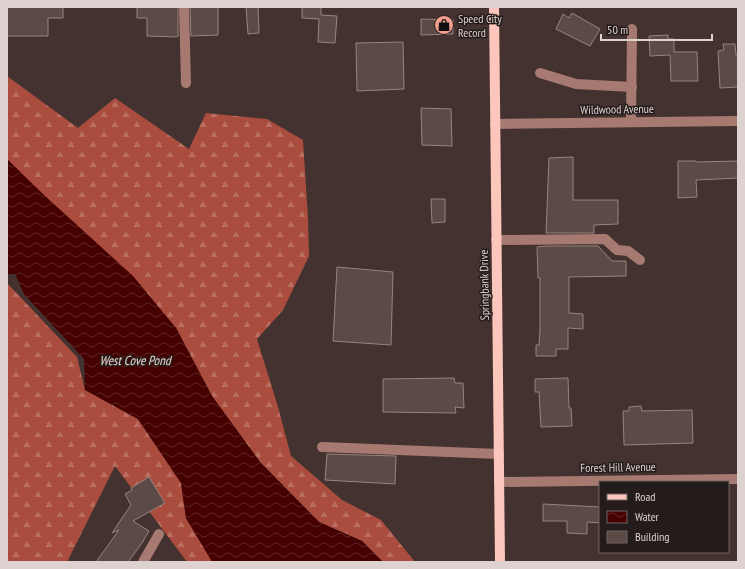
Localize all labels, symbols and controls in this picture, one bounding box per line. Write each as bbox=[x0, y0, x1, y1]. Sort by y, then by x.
place label: Speed City Record bbox=[458, 11, 502, 40]
shop icon: Speed City Record bbox=[433, 14, 455, 36]
scale bar bbox=[601, 16, 712, 42]
text: 50 m bbox=[607, 22, 628, 37]
street label: Wildwood Avenue bbox=[580, 101, 654, 117]
street label: Springbank Drive bbox=[476, 249, 492, 320]
water label: West Cove Pond bbox=[99, 352, 173, 369]
street label: Forest Hill Avenue bbox=[580, 459, 656, 475]
legend bbox=[599, 481, 729, 553]
text: Road bbox=[635, 489, 655, 504]
text: Water bbox=[635, 509, 660, 524]
text: Building bbox=[635, 529, 670, 544]

